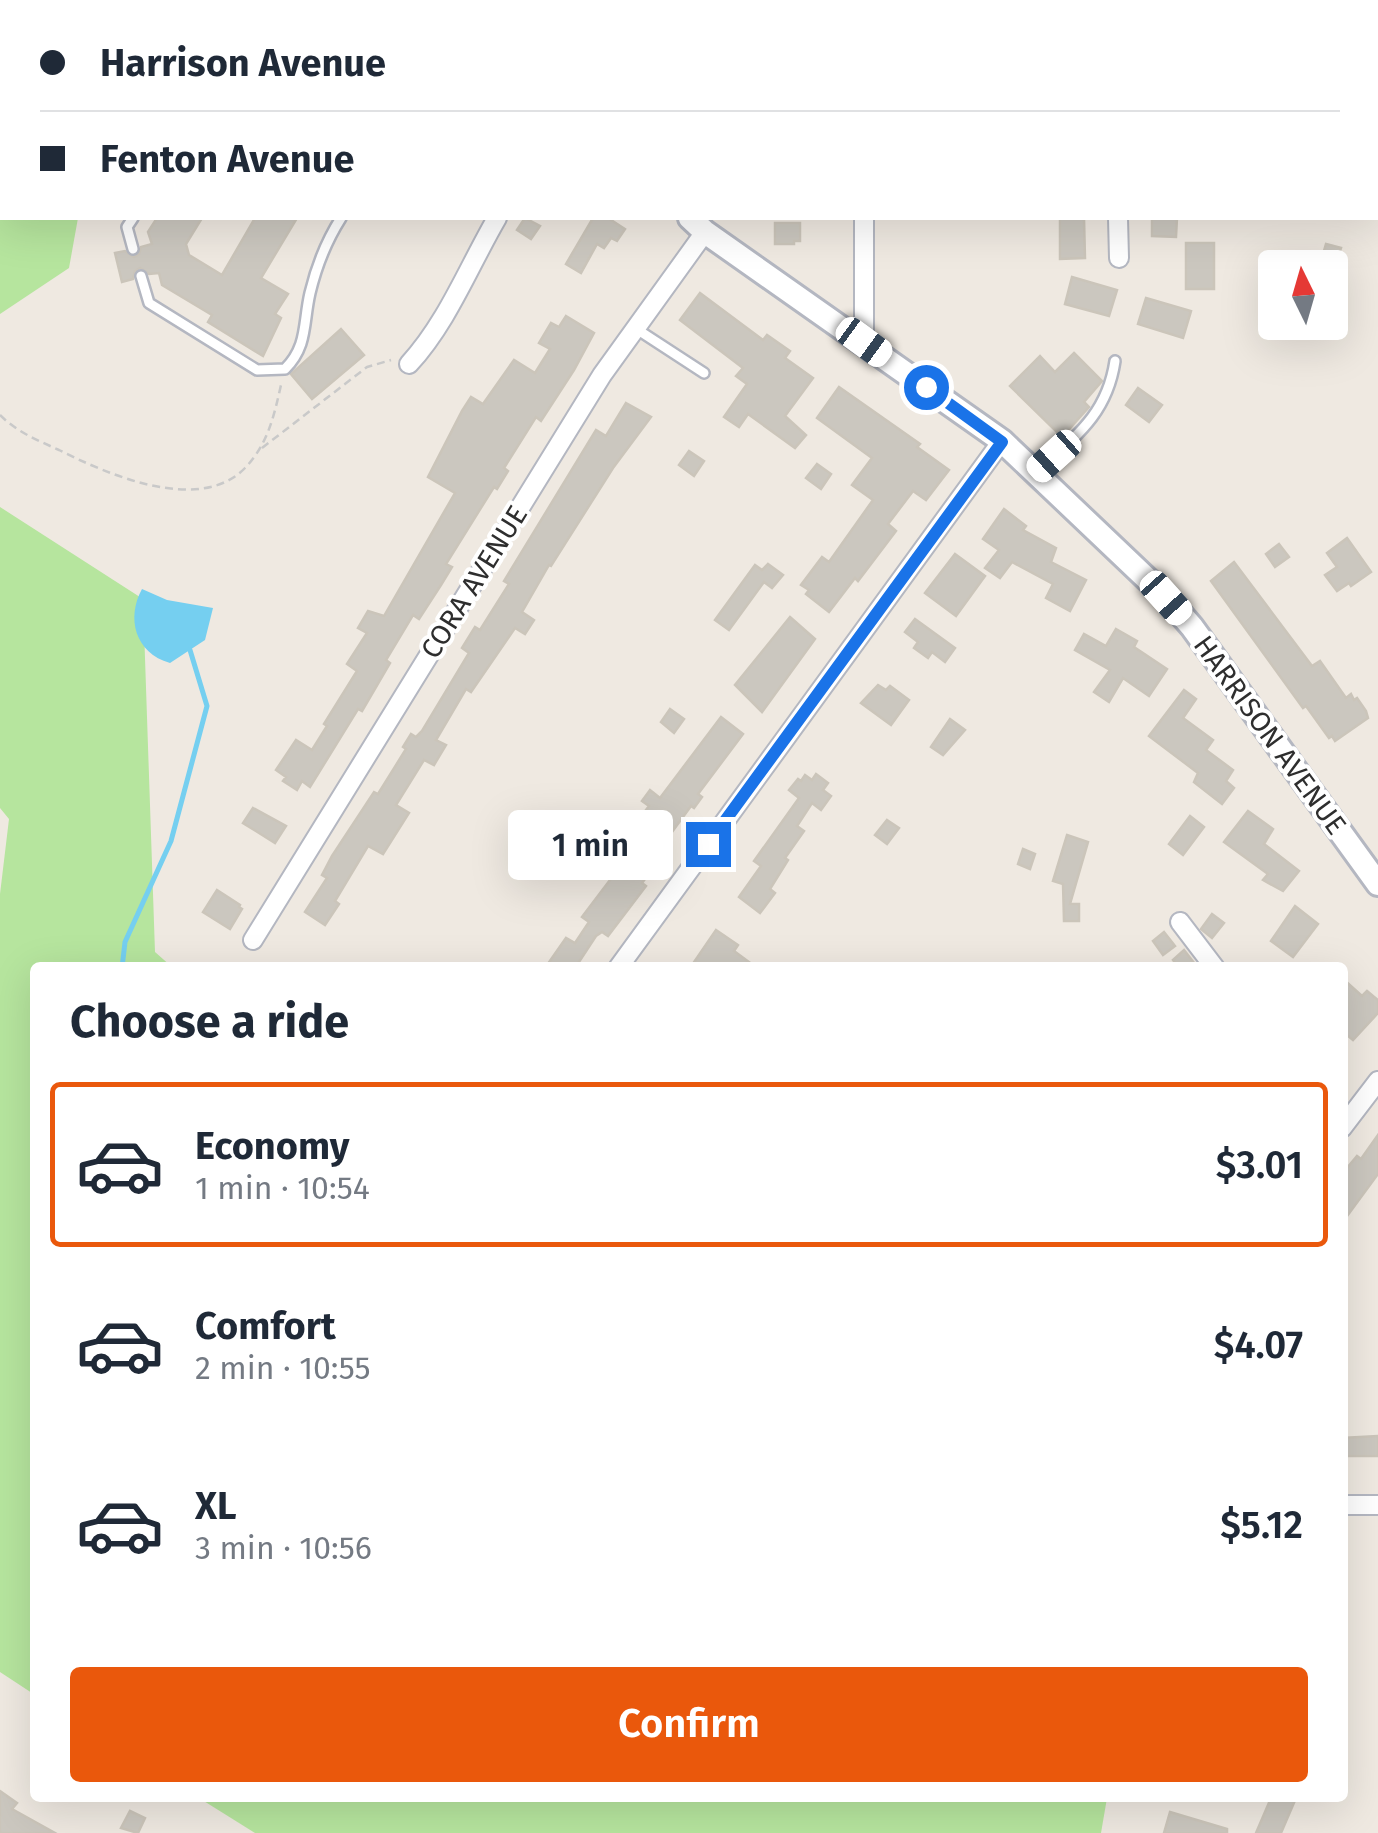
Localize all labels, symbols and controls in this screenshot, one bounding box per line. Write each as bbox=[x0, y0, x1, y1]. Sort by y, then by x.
text: Harrison Avenue bbox=[100, 40, 386, 86]
text: Fenton Avenue bbox=[100, 136, 354, 182]
north arrow bbox=[1258, 250, 1348, 340]
map controls bbox=[1258, 250, 1348, 340]
car bbox=[831, 312, 897, 372]
route start bbox=[904, 365, 949, 410]
car bbox=[1022, 425, 1086, 487]
street label: CORA AVENUE bbox=[414, 500, 534, 664]
car bbox=[1135, 566, 1197, 630]
street label: HARRISON AVENUE bbox=[1187, 629, 1353, 841]
callout: 1 min bbox=[508, 809, 673, 879]
route end bbox=[686, 822, 731, 867]
text: 1 min bbox=[552, 826, 629, 864]
text: Choose a ride bbox=[70, 995, 349, 1049]
icon: car bbox=[75, 1120, 165, 1210]
text: Economy bbox=[195, 1123, 350, 1169]
text: $3.01 bbox=[1216, 1142, 1303, 1188]
text: 1 min · 10:54 bbox=[195, 1169, 370, 1207]
icon: car bbox=[75, 1300, 165, 1390]
text: Comfort bbox=[195, 1303, 336, 1349]
text: $4.07 bbox=[1214, 1322, 1303, 1368]
text: 2 min · 10:55 bbox=[195, 1349, 371, 1387]
icon: car bbox=[75, 1480, 165, 1570]
text: XL bbox=[195, 1483, 237, 1529]
text: $5.12 bbox=[1220, 1502, 1303, 1548]
text: 3 min · 10:56 bbox=[195, 1529, 372, 1567]
button: Confirm bbox=[70, 1667, 1308, 1782]

